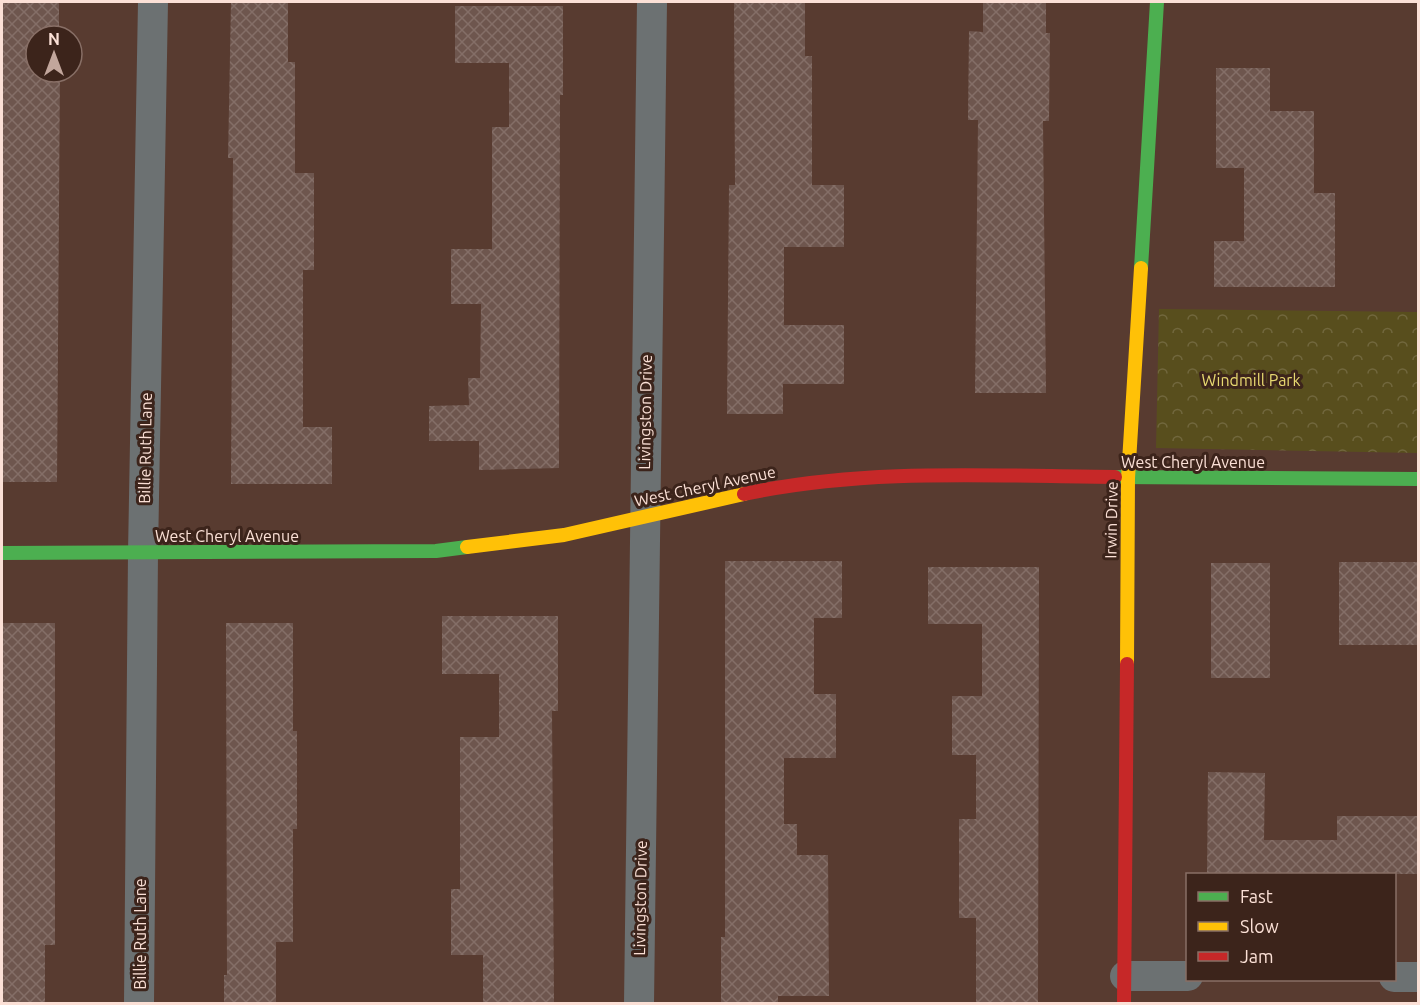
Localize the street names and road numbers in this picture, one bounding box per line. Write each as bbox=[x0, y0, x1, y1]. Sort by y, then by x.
street label: Livingston Drive bbox=[635, 354, 655, 470]
street label: Billie Ruth Lane bbox=[135, 392, 155, 504]
street label: West Cheryl Avenue bbox=[1121, 453, 1265, 471]
street label: West Cheryl Avenue bbox=[633, 462, 777, 510]
street label: Irwin Drive bbox=[1101, 481, 1121, 559]
street label: West Cheryl Avenue bbox=[155, 527, 299, 545]
street label: Livingston Drive bbox=[630, 840, 650, 956]
street label: Billie Ruth Lane bbox=[131, 878, 149, 990]

